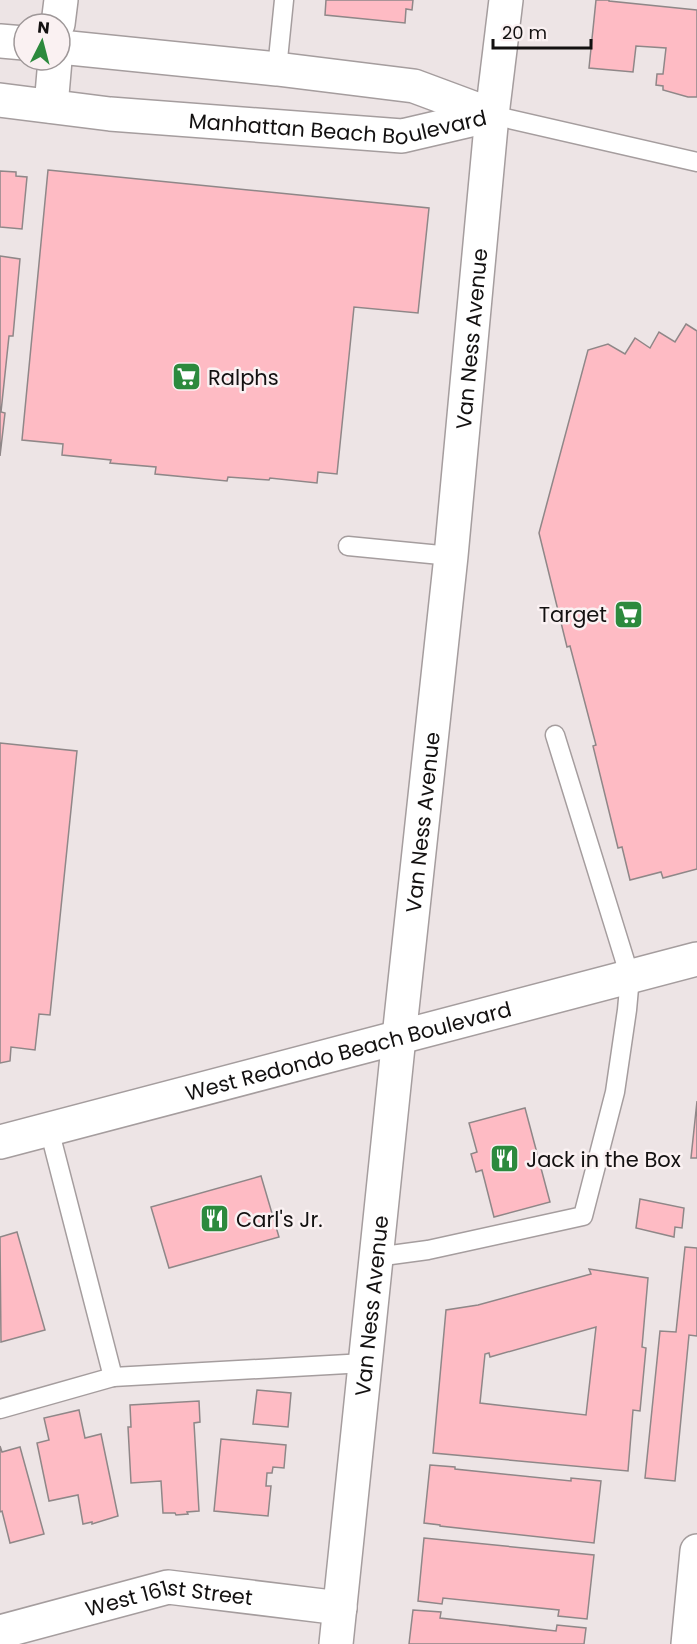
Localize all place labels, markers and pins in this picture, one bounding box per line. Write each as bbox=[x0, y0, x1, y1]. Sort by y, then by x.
supermarket icon: Ralphs bbox=[171, 361, 203, 393]
place label: Ralphs bbox=[208, 363, 279, 392]
supermarket icon: Target bbox=[612, 598, 644, 630]
place label: Target bbox=[539, 600, 607, 629]
restaurant icon: Jack in the Box bbox=[489, 1143, 521, 1175]
place label: Jack in the Box bbox=[526, 1145, 681, 1174]
restaurant icon: Carl's Jr. bbox=[199, 1203, 231, 1235]
place label: Carl's Jr. bbox=[236, 1205, 323, 1234]

